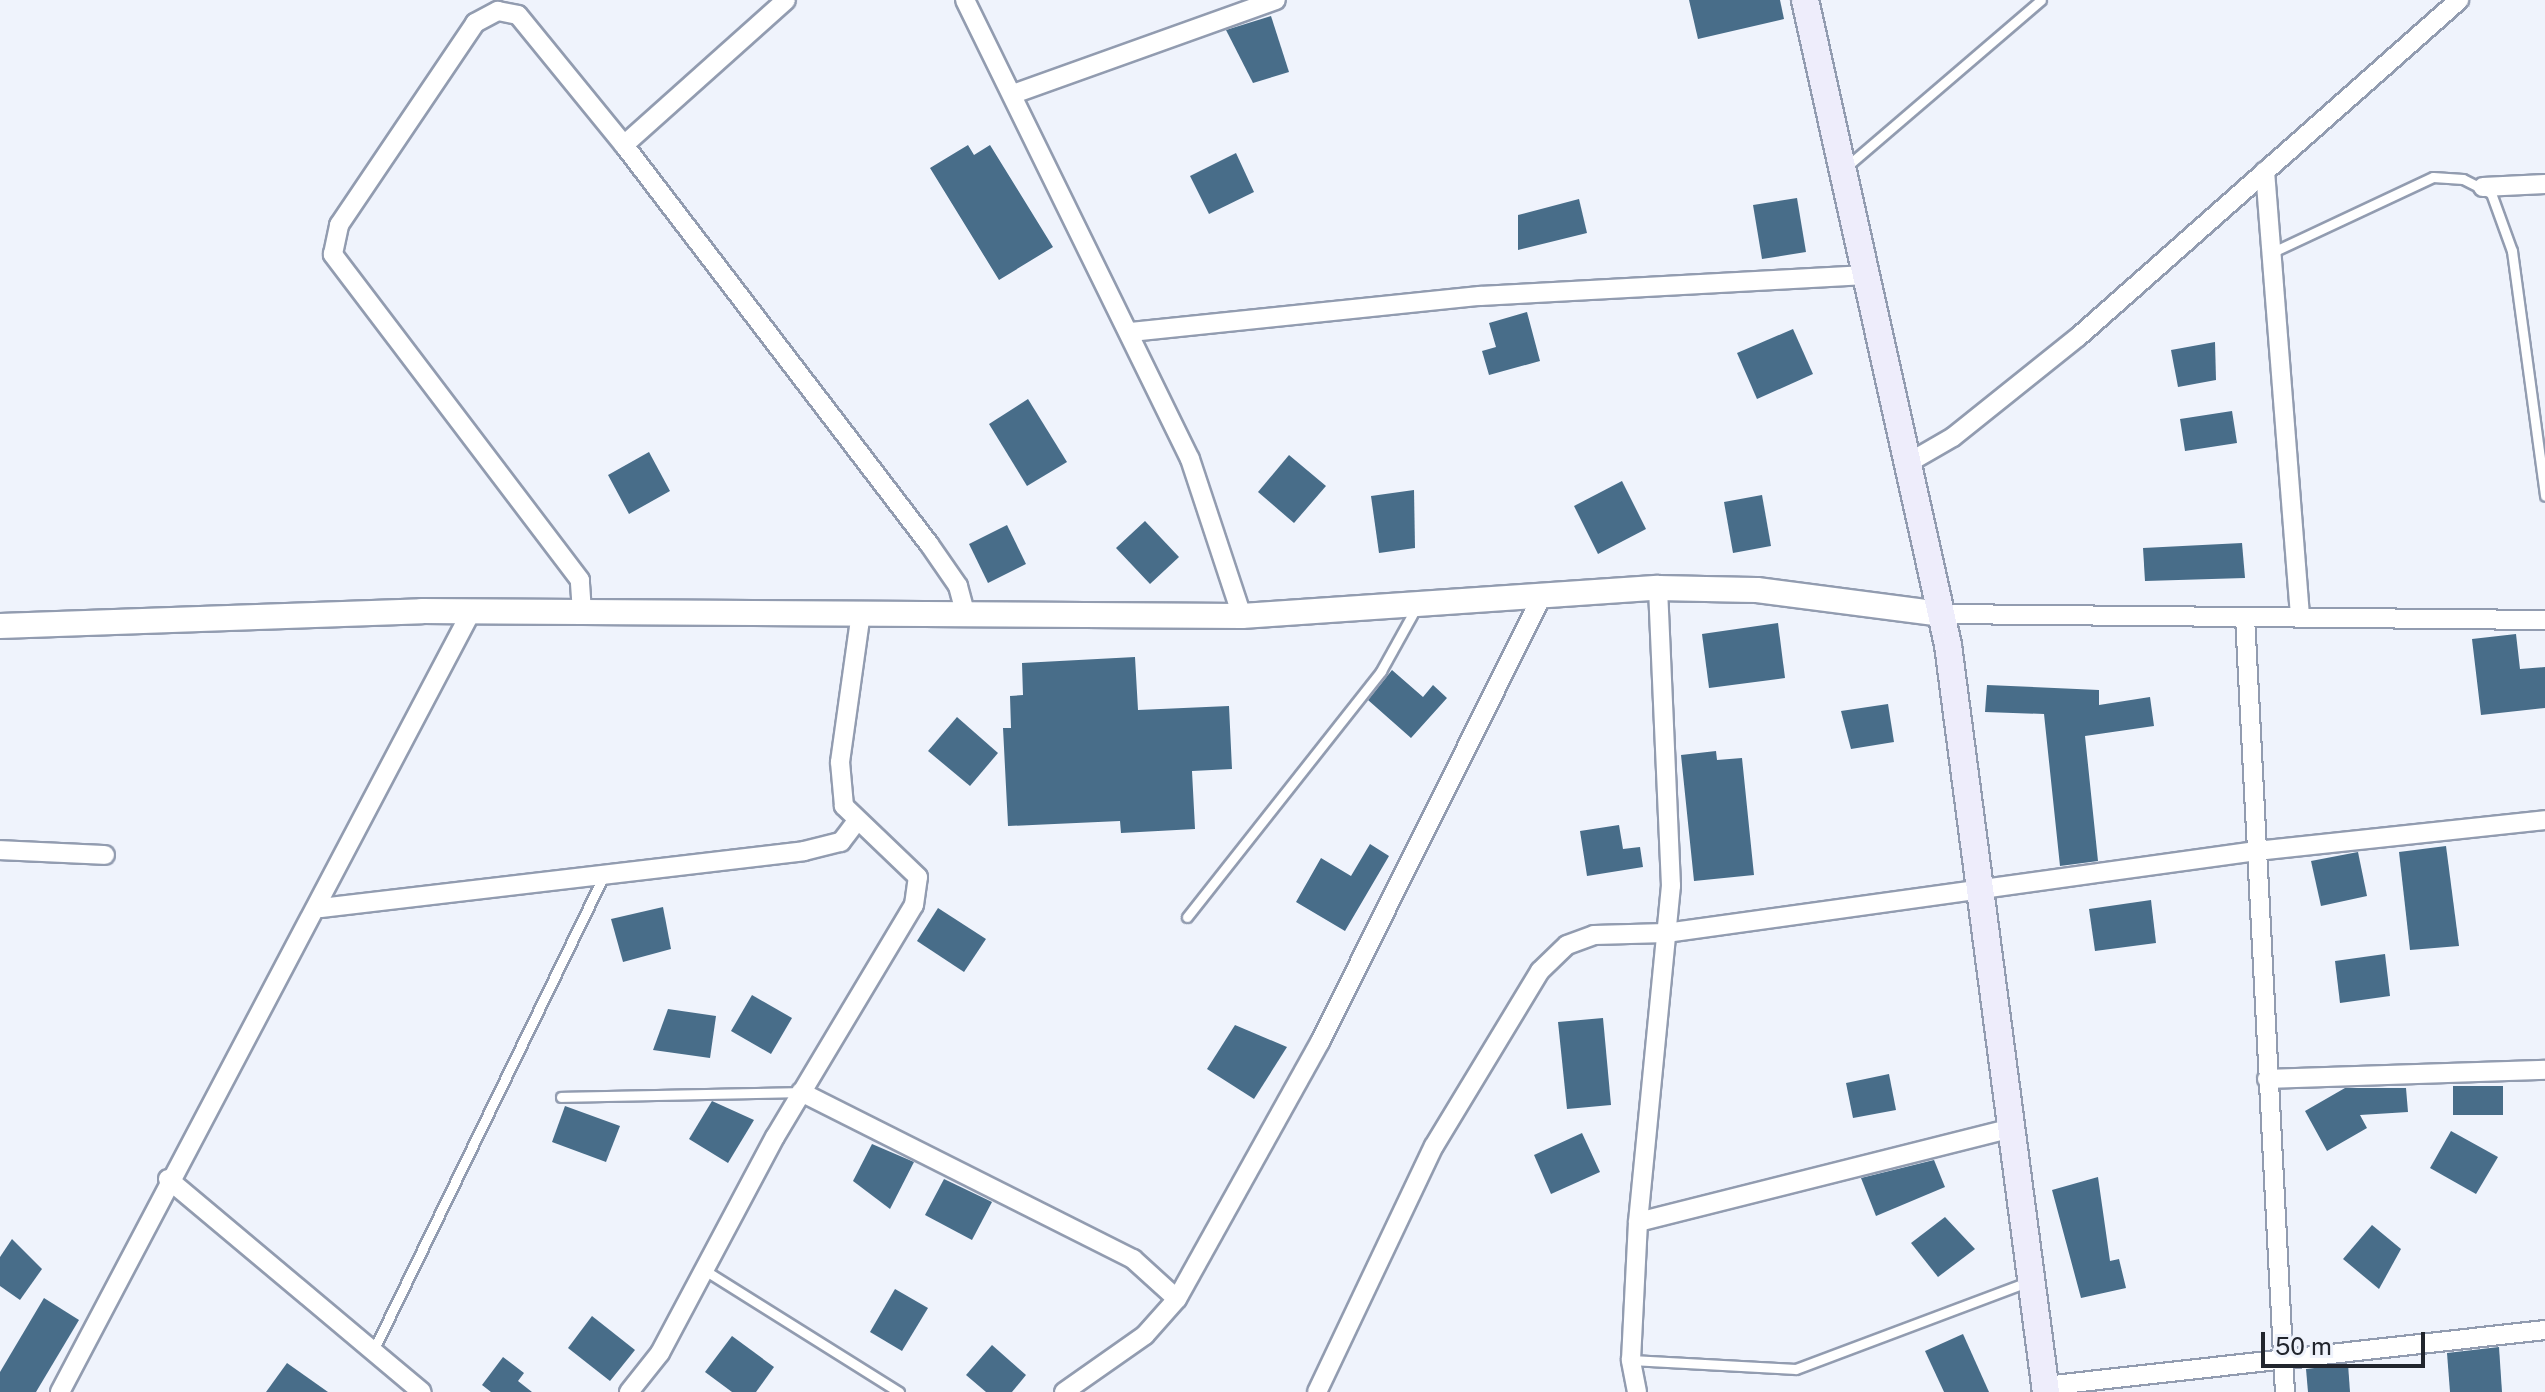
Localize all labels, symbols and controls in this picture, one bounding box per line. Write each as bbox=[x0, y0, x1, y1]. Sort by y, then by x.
scale bar bbox=[2265, 1316, 2429, 1366]
text: 50 m bbox=[2275, 1332, 2332, 1360]

